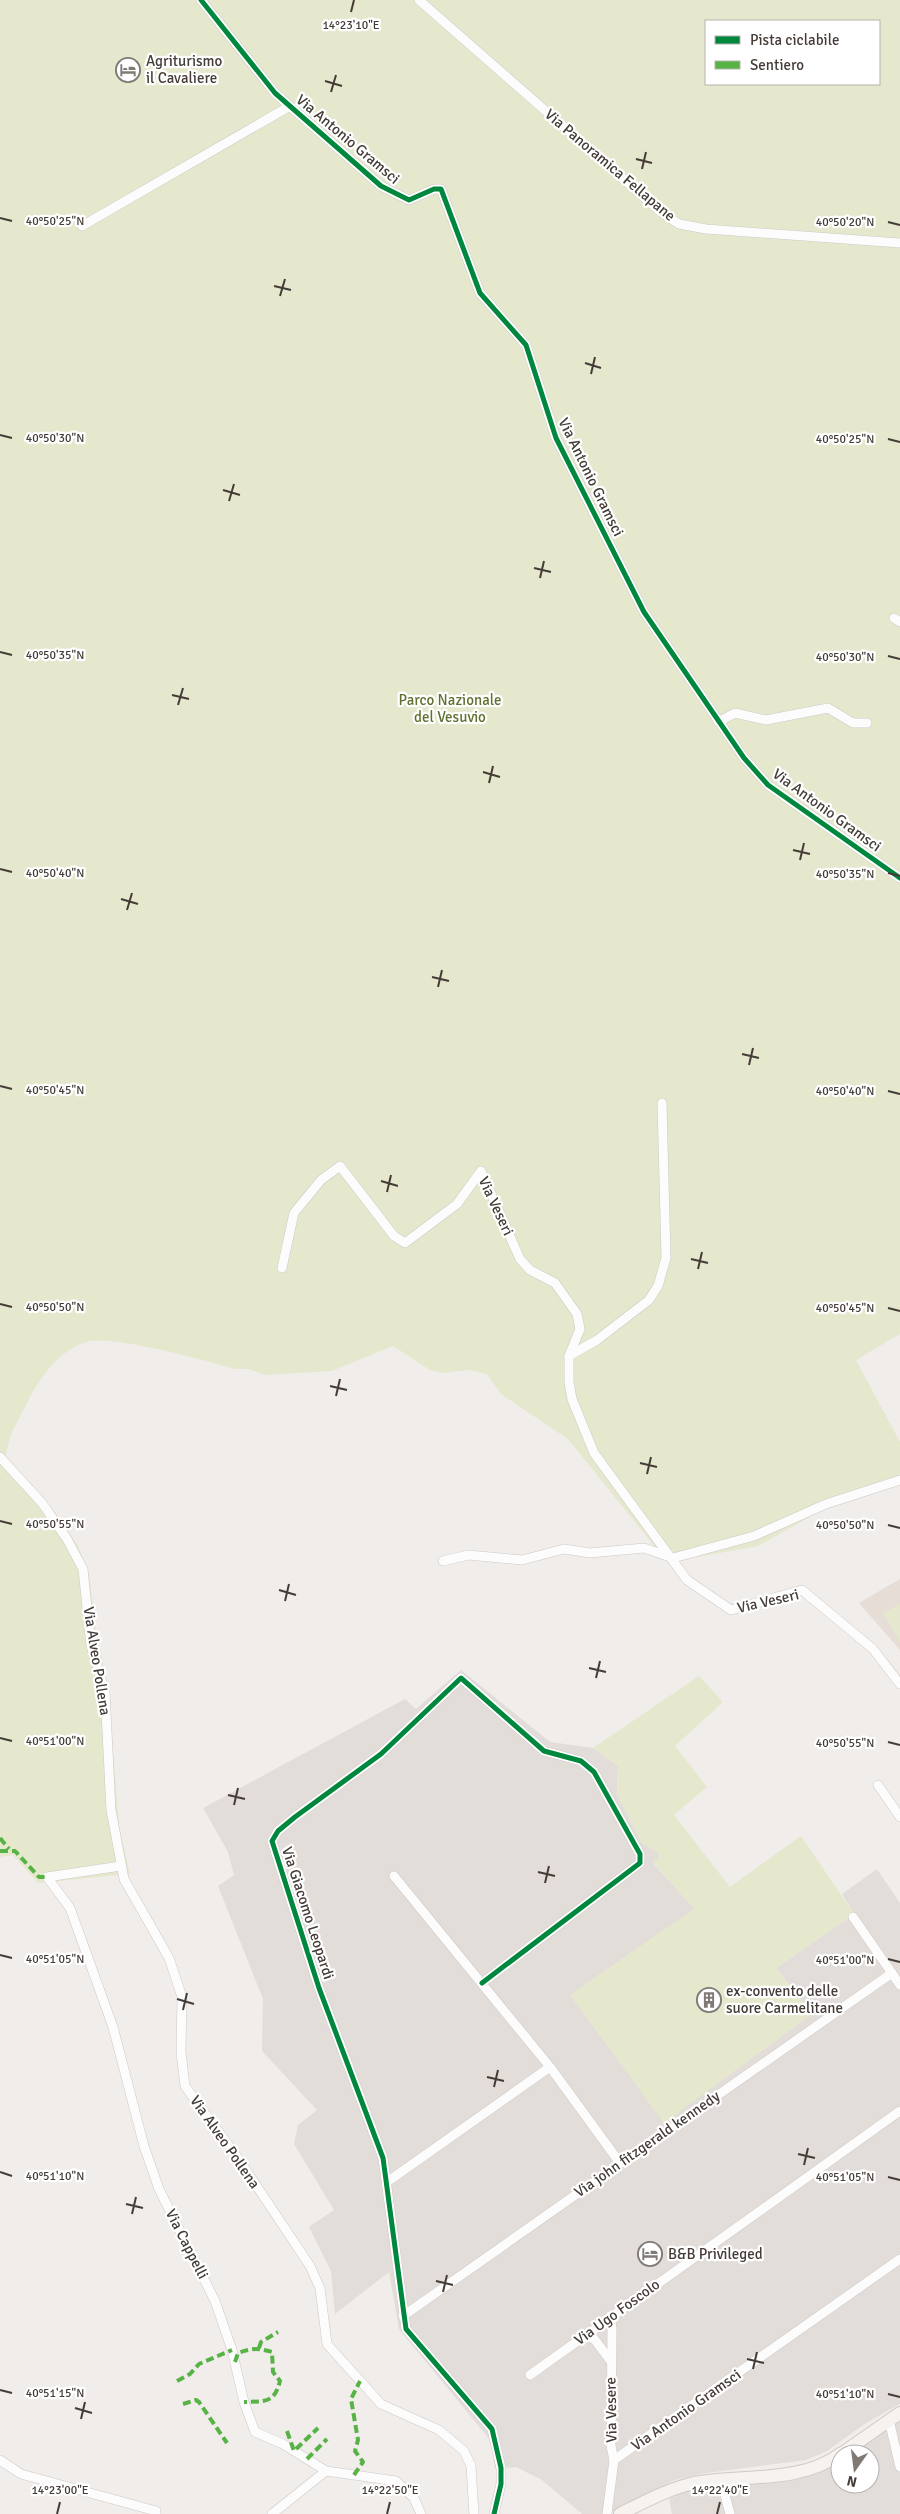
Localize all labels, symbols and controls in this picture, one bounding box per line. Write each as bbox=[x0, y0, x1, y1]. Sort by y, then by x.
text: 14°23'10"E bbox=[322, 18, 380, 33]
legend bbox=[705, 20, 880, 85]
text: Pista ciclabile bbox=[750, 31, 839, 49]
place label: Agriturismo il Cavaliere bbox=[146, 52, 223, 87]
text: Sentiero bbox=[750, 56, 804, 74]
hotel icon: Agriturismo il Cavaliere bbox=[115, 57, 141, 83]
street label: Via Antonio Gramsci bbox=[293, 90, 403, 188]
street label: Via Panoramica Fellapane bbox=[541, 105, 679, 225]
text: 40°50'25"N bbox=[26, 214, 84, 229]
text: 40°50'20"N bbox=[816, 215, 874, 230]
street label: Via Antonio Gramsci bbox=[554, 415, 628, 539]
text: 40°50'30"N bbox=[26, 431, 84, 446]
text: 40°50'25"N bbox=[816, 432, 874, 447]
text: 40°50'35"N bbox=[26, 648, 84, 663]
text: 40°50'30"N bbox=[816, 650, 874, 665]
park label: Parco Nazionale del Vesuvio bbox=[398, 691, 502, 726]
street label: Via Antonio Gramsci bbox=[769, 765, 885, 855]
text: 40°50'40"N bbox=[26, 866, 84, 881]
text: 40°50'35"N bbox=[816, 867, 874, 882]
text: 40°50'45"N bbox=[26, 1083, 84, 1098]
text: 40°50'40"N bbox=[816, 1084, 874, 1099]
street label: Via Veseri bbox=[475, 1174, 517, 1238]
text: 40°50'50"N bbox=[26, 1300, 84, 1315]
text: 40°50'45"N bbox=[816, 1301, 874, 1316]
text: 40°50'55"N bbox=[26, 1517, 84, 1532]
text: 40°50'50"N bbox=[816, 1518, 874, 1533]
street label: Via Veseri bbox=[735, 1585, 801, 1617]
street label: Via Alveo Pollena bbox=[80, 1605, 114, 1717]
text: 40°51'00"N bbox=[26, 1734, 84, 1749]
text: 40°50'55"N bbox=[816, 1736, 874, 1751]
street label: Via Giacomo Leopardi bbox=[278, 1844, 338, 1982]
text: 40°51'05"N bbox=[26, 1952, 84, 1967]
text: 40°51'00"N bbox=[816, 1953, 874, 1968]
place label: ex-convento delle suore Carmelitane bbox=[726, 1982, 843, 2017]
building icon: ex-convento delle suore Carmelitane bbox=[696, 1987, 722, 2013]
street label: Via john fitzgerald kennedy bbox=[571, 2087, 723, 2201]
street label: Via Alveo Pollena bbox=[186, 2092, 264, 2192]
text: 40°51'10"N bbox=[26, 2169, 84, 2184]
text: 40°51'05"N bbox=[816, 2170, 874, 2185]
street label: Via Cappelli bbox=[162, 2206, 212, 2282]
hotel icon: B&B Privileged bbox=[637, 2241, 663, 2267]
place label: B&B Privileged bbox=[668, 2245, 763, 2263]
street label: Via Ugo Foscolo bbox=[571, 2275, 663, 2349]
street label: Via Antonio Gramsci bbox=[628, 2365, 744, 2455]
street label: Via Vesere bbox=[601, 2377, 621, 2443]
text: 40°51'15"N bbox=[26, 2386, 84, 2401]
text: 40°51'10"N bbox=[816, 2387, 874, 2402]
north arrow bbox=[830, 2444, 880, 2494]
text: N bbox=[845, 2472, 859, 2491]
text: 14°23'00"E bbox=[31, 2483, 89, 2498]
text: 14°22'50"E bbox=[361, 2483, 419, 2498]
text: 14°22'40"E bbox=[691, 2483, 749, 2498]

